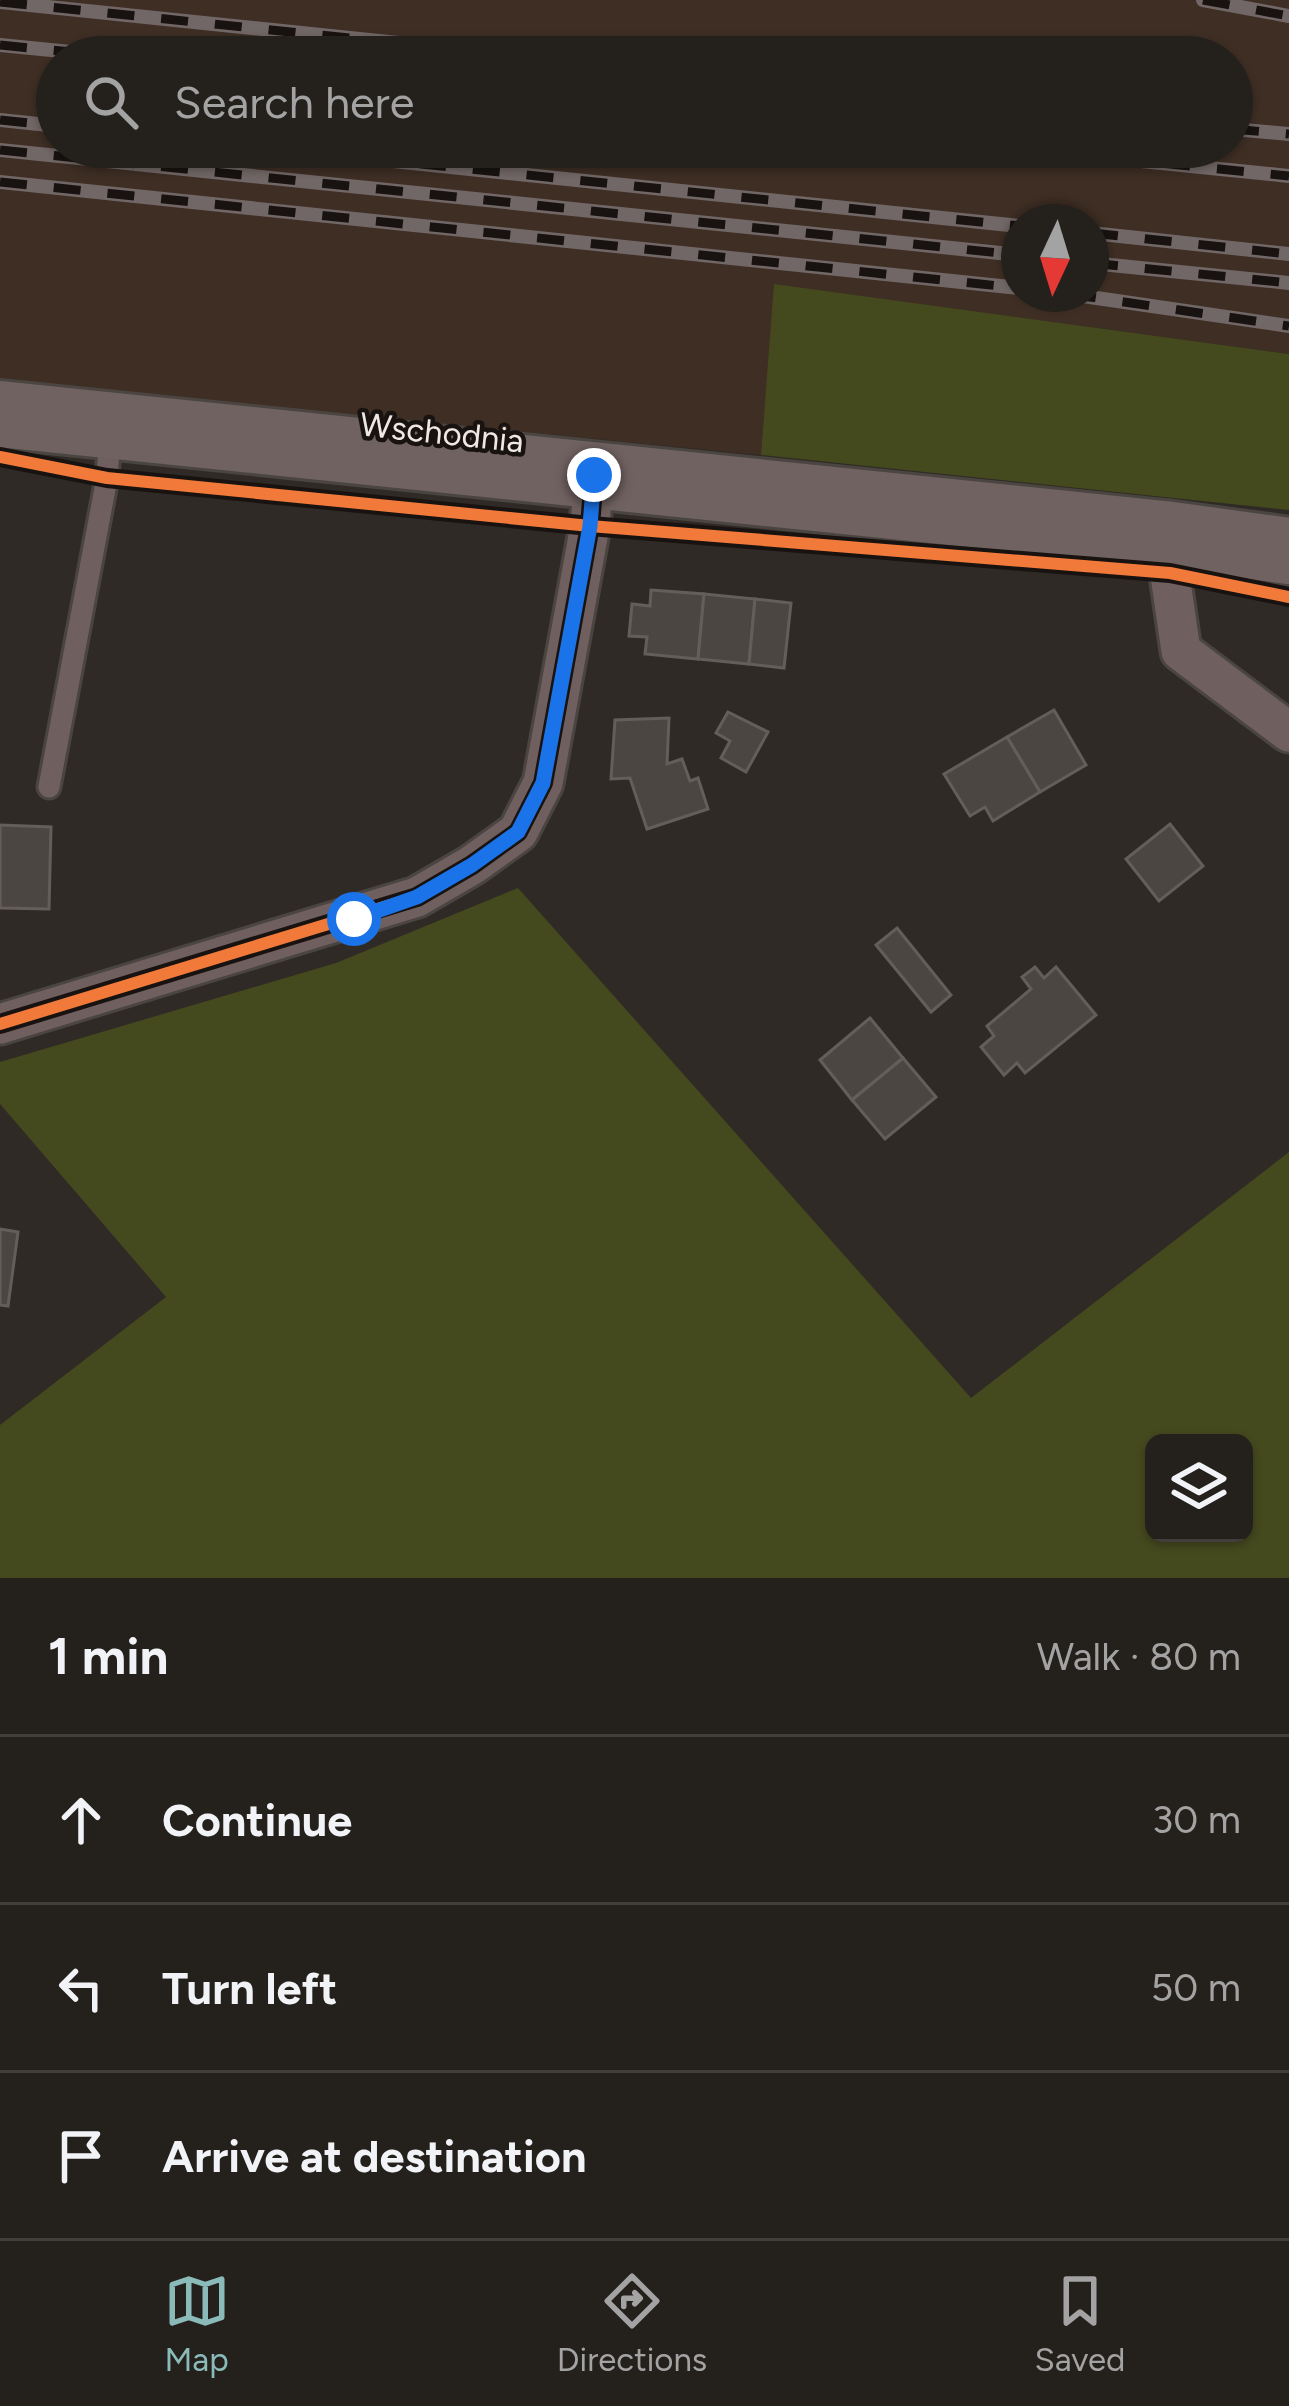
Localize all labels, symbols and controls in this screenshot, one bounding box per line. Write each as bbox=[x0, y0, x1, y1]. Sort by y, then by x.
search box bbox=[36, 36, 1253, 168]
icon: search bbox=[78, 69, 144, 135]
text: Search here bbox=[174, 75, 414, 129]
north arrow bbox=[1001, 204, 1109, 312]
street label: Wschodnia bbox=[358, 405, 526, 460]
route end bbox=[567, 448, 621, 502]
route start bbox=[327, 892, 381, 946]
map controls bbox=[1145, 1434, 1253, 1542]
button: layers bbox=[1145, 1434, 1253, 1542]
text: 1 min bbox=[48, 1626, 168, 1687]
text: Walk · 80 m bbox=[1037, 1633, 1241, 1680]
icon: ahead bbox=[48, 1787, 114, 1853]
text: Continue bbox=[162, 1793, 352, 1847]
text: 30 m bbox=[1152, 1796, 1241, 1843]
icon: left bbox=[48, 1955, 114, 2021]
text: Turn left bbox=[162, 1961, 337, 2015]
text: 50 m bbox=[1151, 1964, 1241, 2011]
icon: arrive bbox=[48, 2123, 114, 2189]
text: Arrive at destination bbox=[162, 2129, 586, 2183]
tab: Map bbox=[164, 2268, 230, 2379]
tab: Directions bbox=[557, 2268, 707, 2379]
tab: Saved bbox=[1034, 2268, 1125, 2379]

